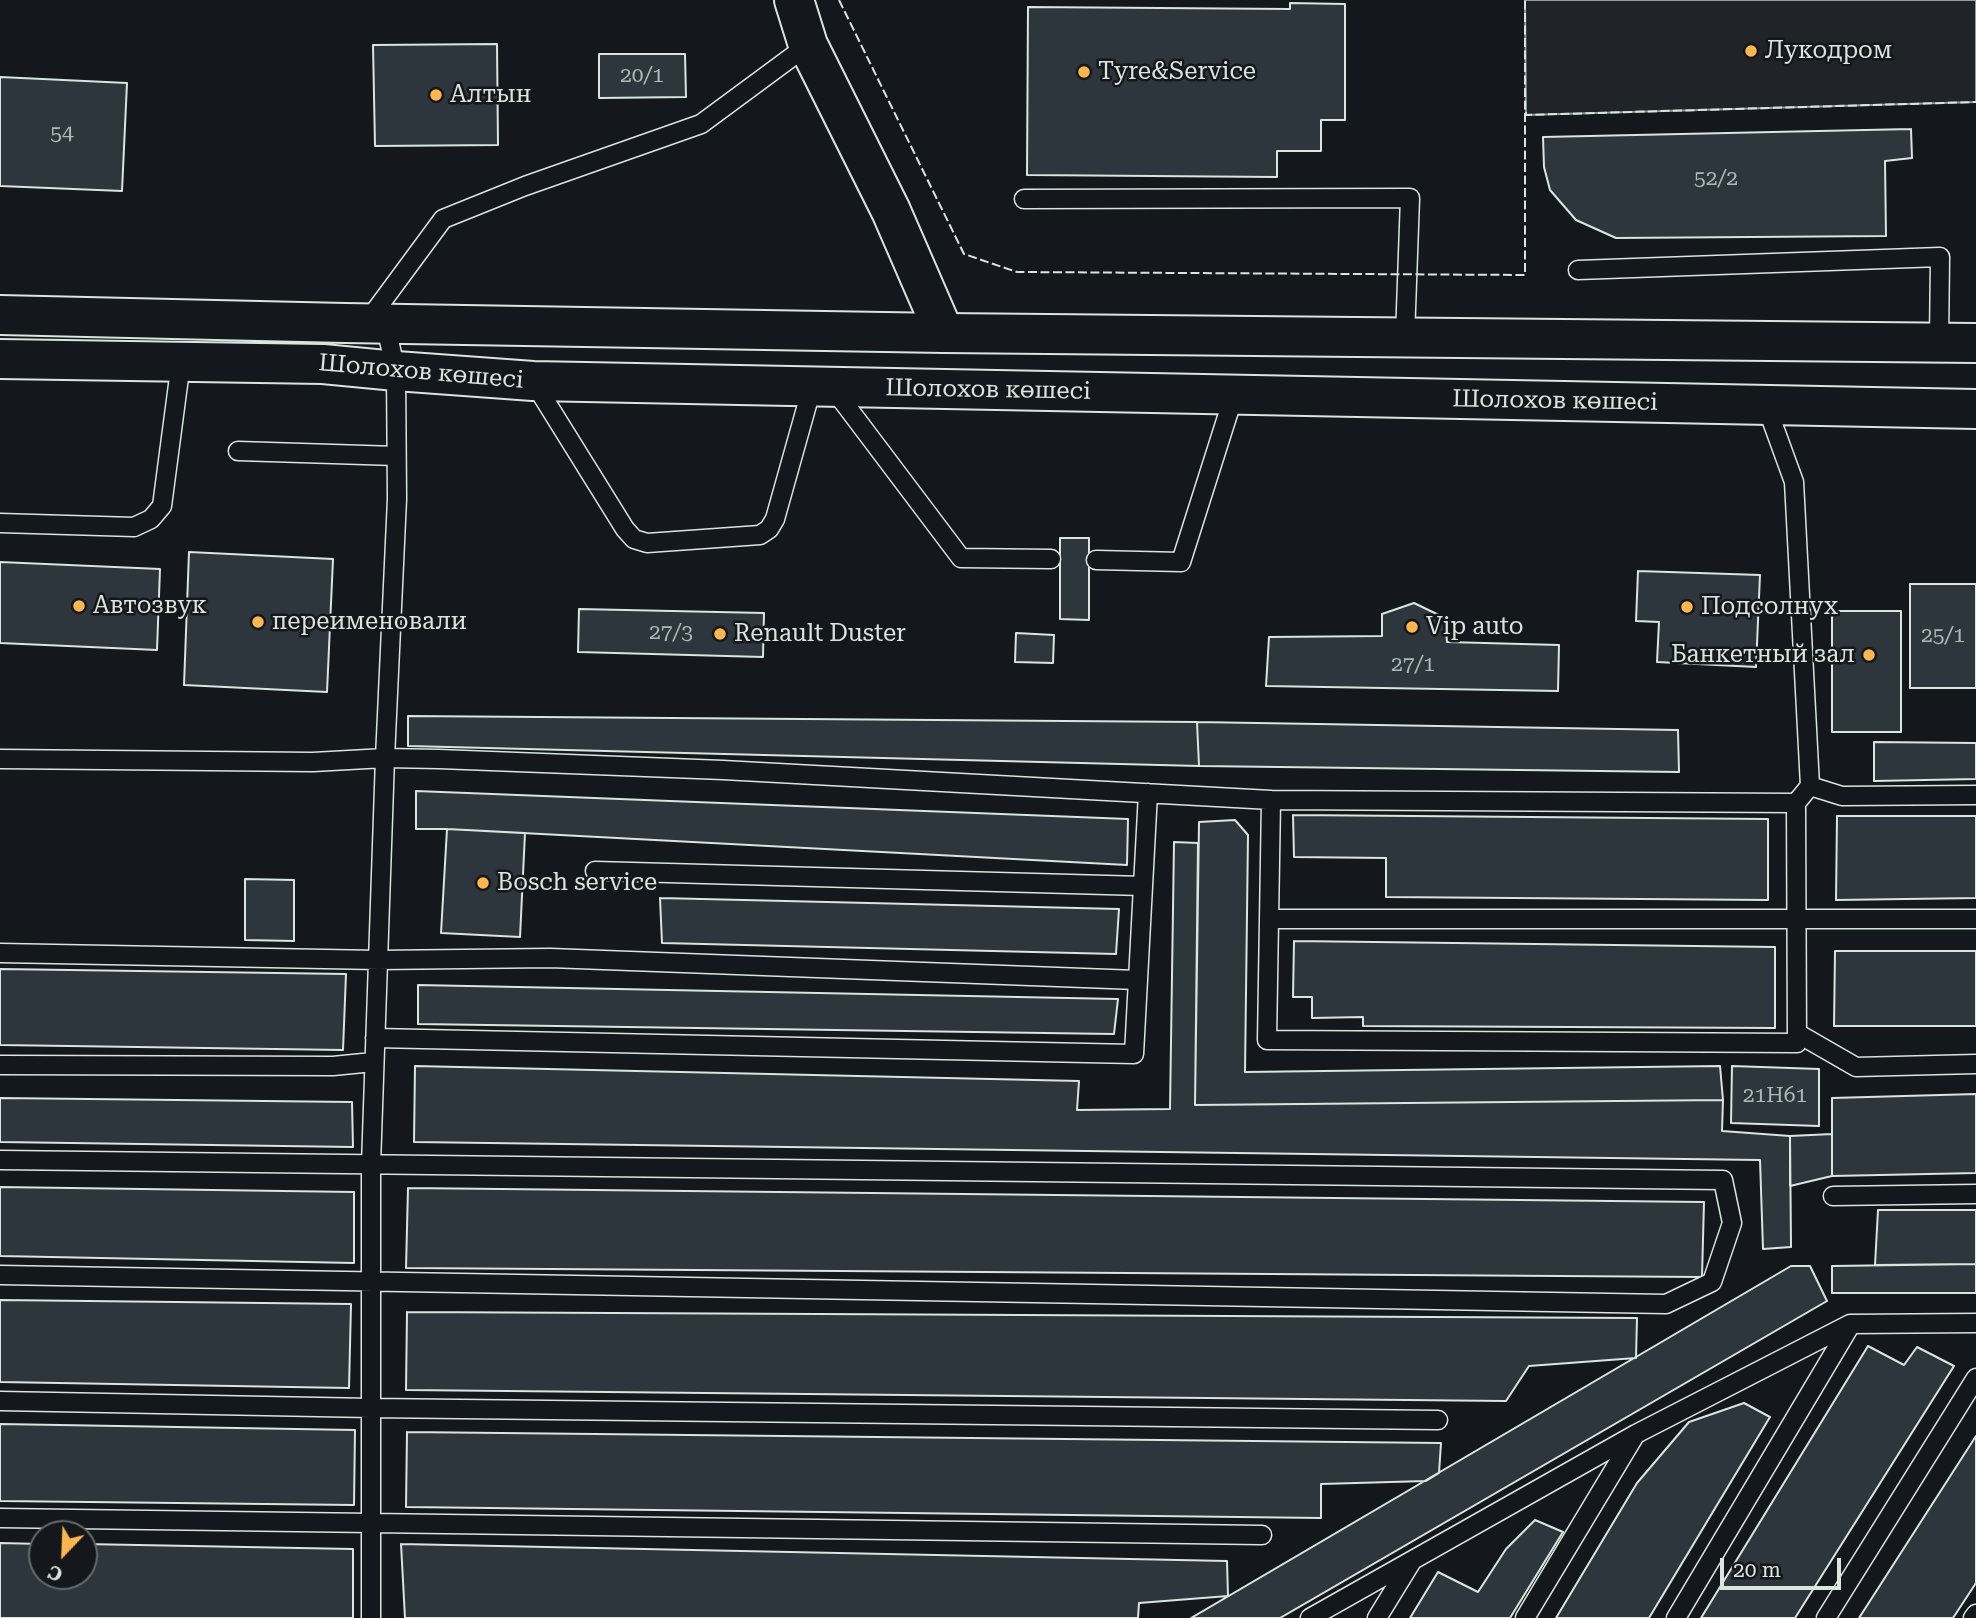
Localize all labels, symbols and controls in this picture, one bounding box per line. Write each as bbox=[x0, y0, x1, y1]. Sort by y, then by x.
place label: Лукодром bbox=[1765, 37, 1892, 65]
marker: Лукодром bbox=[1743, 43, 1759, 59]
place label: Tyre&Service bbox=[1098, 58, 1256, 86]
house number: 20/1 bbox=[620, 63, 664, 89]
marker: Tyre&Service bbox=[1076, 64, 1092, 80]
place label: Алтын bbox=[450, 81, 531, 109]
marker: Алтын bbox=[428, 87, 444, 103]
house number: 54 bbox=[50, 121, 74, 147]
house number: 52/2 bbox=[1694, 166, 1738, 192]
street label: Шолохов көшесі bbox=[317, 349, 525, 395]
street label: Шолохов көшесі bbox=[885, 374, 1091, 406]
street label: Шолохов көшесі bbox=[1452, 385, 1658, 417]
place label: Автозвук bbox=[93, 592, 207, 620]
place label: Подсолнух bbox=[1701, 593, 1838, 621]
marker: Автозвук bbox=[71, 598, 87, 614]
marker: Подсолнух bbox=[1679, 599, 1695, 615]
place label: переименовали bbox=[272, 608, 467, 636]
place label: Vip auto bbox=[1426, 613, 1524, 641]
marker: переименовали bbox=[250, 614, 266, 630]
marker: Vip auto bbox=[1404, 619, 1420, 635]
house number: 27/3 bbox=[649, 620, 693, 646]
place label: Renault Duster bbox=[734, 620, 906, 648]
house number: 25/1 bbox=[1921, 623, 1965, 649]
marker: Renault Duster bbox=[712, 626, 728, 642]
place label: Банкетный зал bbox=[1671, 641, 1855, 669]
marker: Банкетный зал bbox=[1861, 647, 1877, 663]
house number: 27/1 bbox=[1391, 652, 1435, 678]
place label: Bosch service bbox=[497, 869, 657, 897]
marker: Bosch service bbox=[475, 875, 491, 891]
house number: 21Н61 bbox=[1743, 1083, 1807, 1109]
north arrow bbox=[28, 1520, 98, 1590]
scale bar bbox=[1724, 1544, 1845, 1588]
text: 20 m bbox=[1733, 1558, 1781, 1582]
text: С bbox=[45, 1560, 66, 1586]

